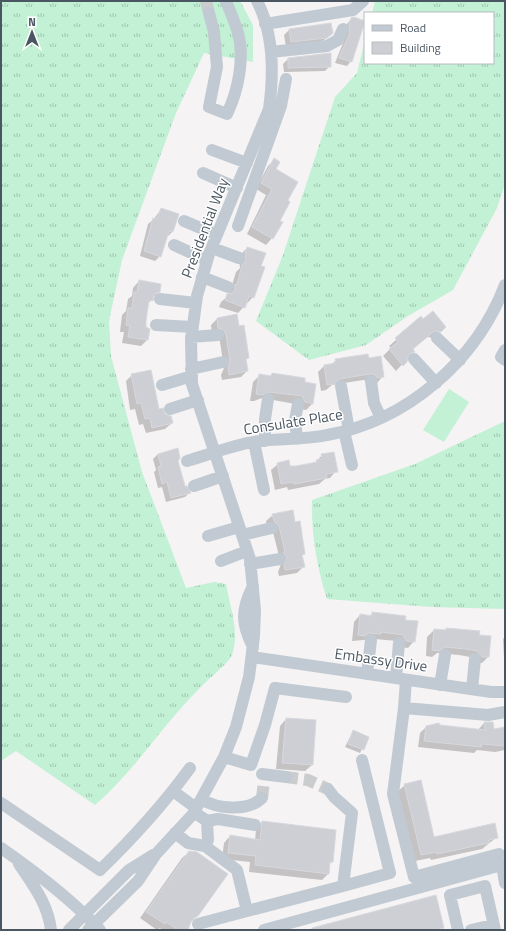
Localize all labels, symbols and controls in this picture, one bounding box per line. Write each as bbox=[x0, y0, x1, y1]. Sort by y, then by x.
north arrow bbox=[12, 12, 52, 52]
legend bbox=[364, 12, 494, 64]
text: N bbox=[28, 14, 36, 30]
text: Road bbox=[400, 18, 426, 37]
text: Building bbox=[400, 38, 441, 57]
street label: Presidential Way bbox=[175, 174, 234, 281]
street label: Consulate Place bbox=[242, 402, 344, 441]
street label: Embassy Drive bbox=[333, 642, 429, 677]

